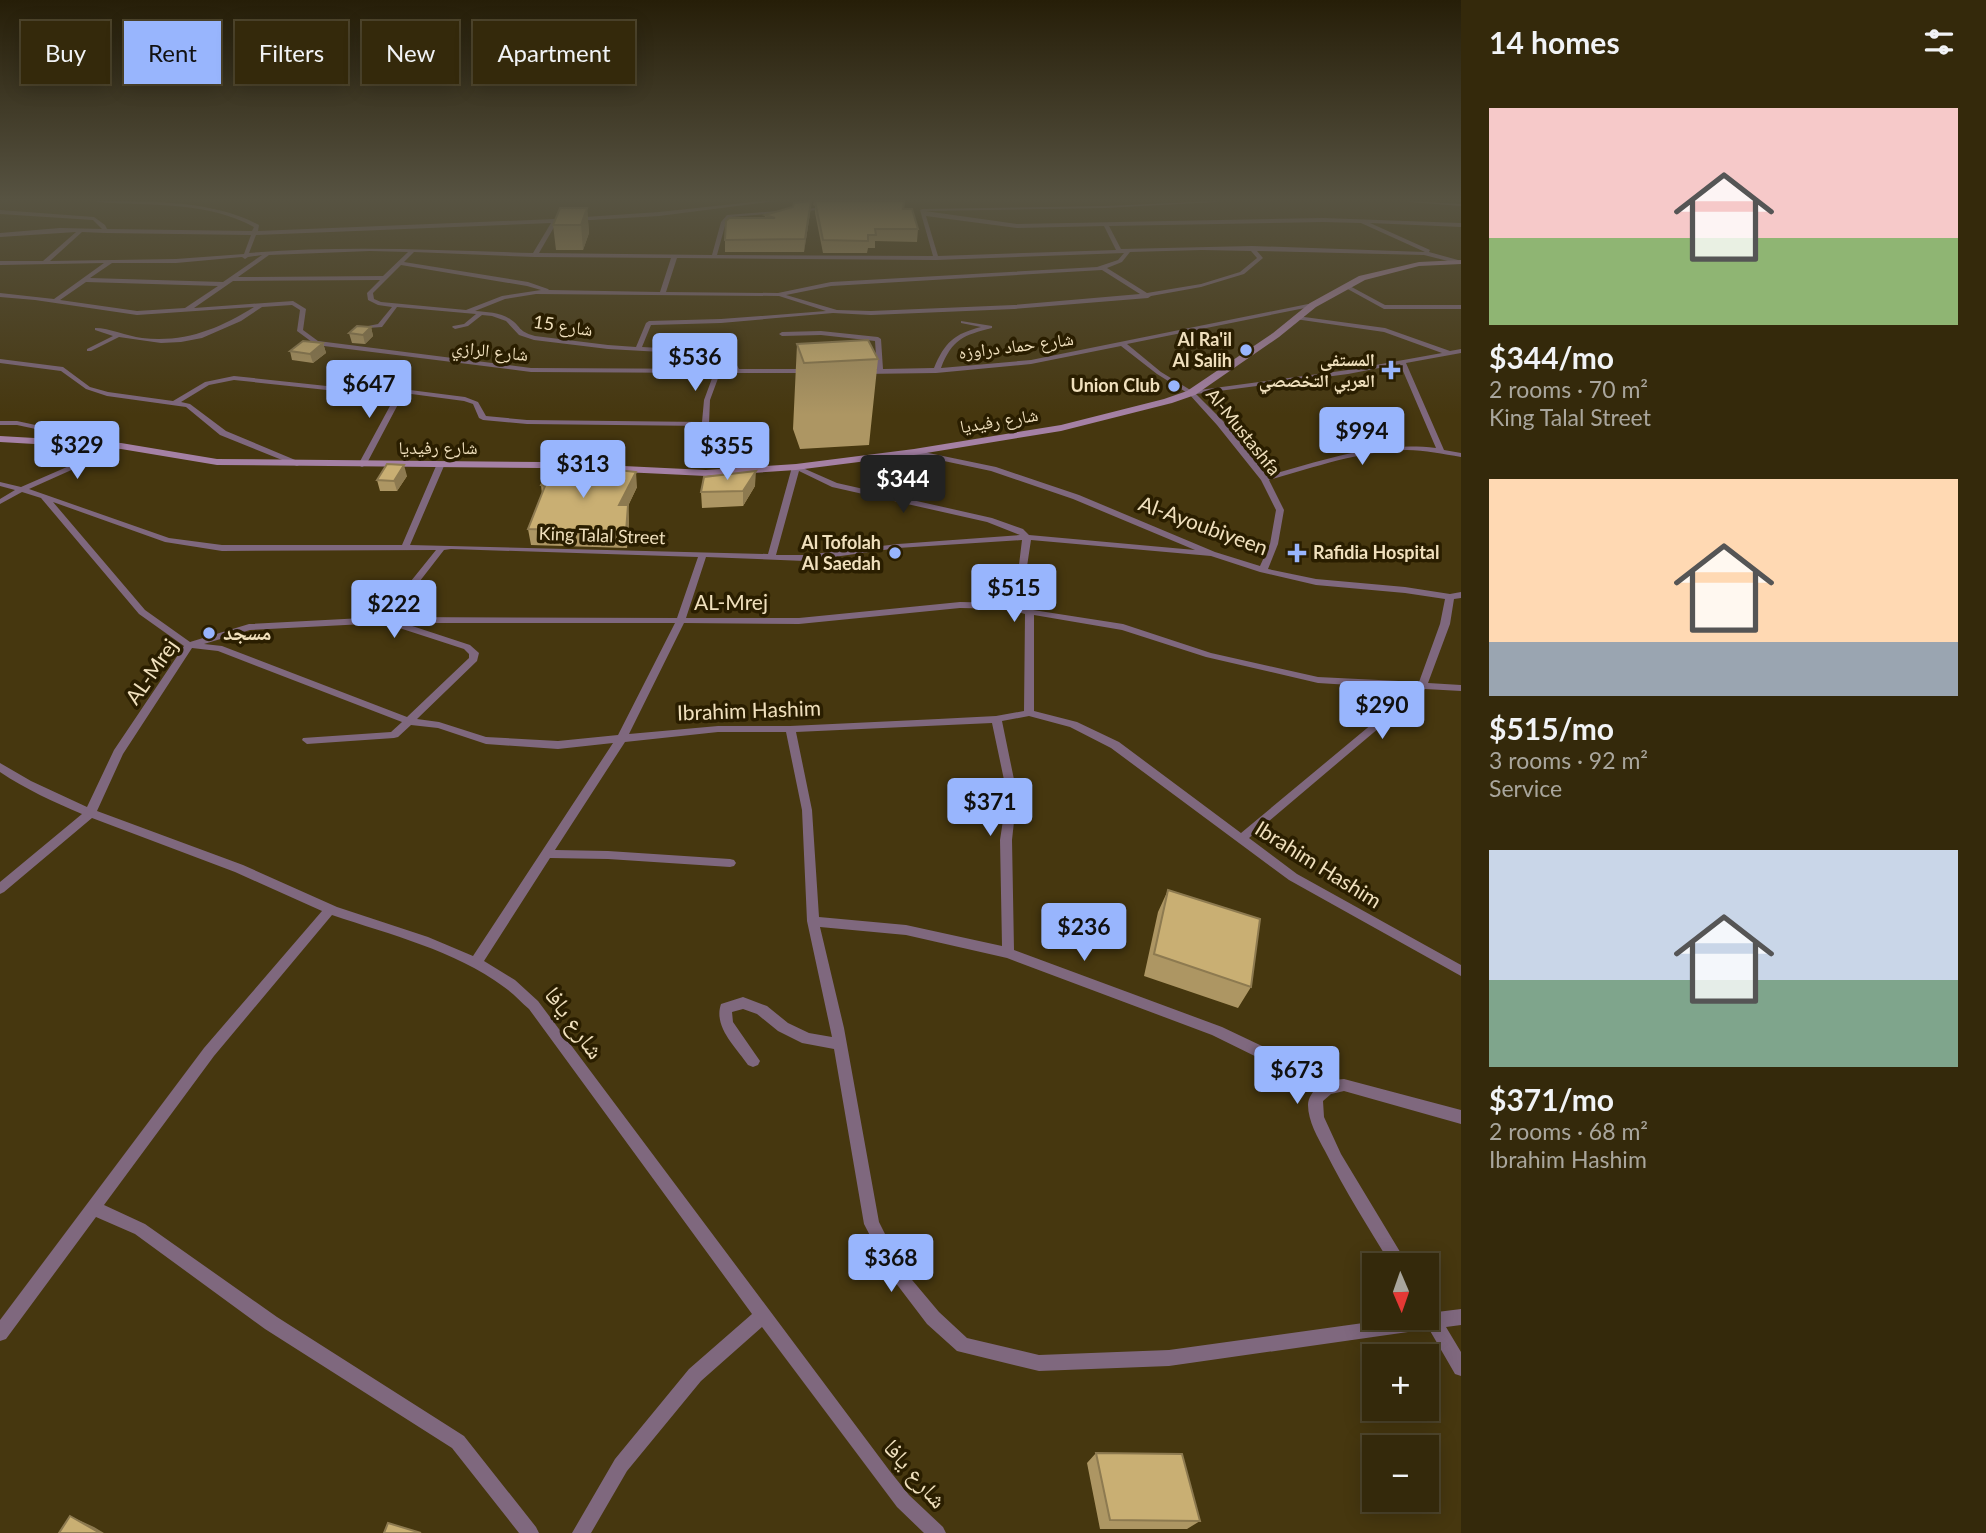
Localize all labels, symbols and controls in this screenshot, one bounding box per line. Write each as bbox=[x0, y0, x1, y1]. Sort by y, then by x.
chip: Buy bbox=[21, 21, 110, 84]
chip: Rent bbox=[124, 21, 221, 84]
chip: Filters bbox=[235, 21, 348, 84]
chip: New bbox=[362, 21, 459, 84]
chip: Apartment bbox=[473, 21, 635, 84]
icon: filters bbox=[1920, 23, 1958, 61]
text: 14 homes bbox=[1489, 24, 1620, 60]
icon: home bbox=[1661, 154, 1787, 280]
street label: شارع 15 bbox=[532, 310, 594, 341]
street label: شارع حماد دراوزه bbox=[957, 327, 1075, 364]
place label: Al Ra'il Al Salih bbox=[1172, 328, 1232, 371]
pin: $536 bbox=[654, 334, 736, 393]
street label: شارع الرازي bbox=[450, 335, 529, 369]
text: $344/mo bbox=[1489, 339, 1614, 375]
text: $536 bbox=[668, 342, 722, 370]
marker: Al Ra'il Al Salih bbox=[1238, 342, 1254, 358]
place label: المستفى العربي التخصصي bbox=[1259, 348, 1375, 395]
pin: $647 bbox=[328, 360, 410, 420]
marker: المستفى العربي التخصصي bbox=[1381, 360, 1401, 380]
text: $647 bbox=[342, 369, 396, 397]
place label: Union Club bbox=[1071, 374, 1160, 396]
text: 2 rooms · 70 m² bbox=[1489, 375, 1648, 403]
marker: Union Club bbox=[1166, 378, 1182, 394]
street label: Al-Mustashfa bbox=[1202, 383, 1286, 479]
street label: شارع رفيديا bbox=[958, 403, 1040, 438]
text: King Talal Street bbox=[1489, 403, 1651, 431]
pin: $994 bbox=[1321, 407, 1403, 467]
text: $994 bbox=[1335, 416, 1389, 444]
pin: $329 bbox=[36, 421, 118, 481]
pin: $355 bbox=[686, 422, 768, 482]
text: $329 bbox=[50, 430, 104, 458]
text: $355 bbox=[700, 431, 754, 459]
street label: شارع رفيديا bbox=[398, 436, 478, 459]
pin: $313 bbox=[542, 440, 624, 500]
text: $313 bbox=[556, 449, 610, 477]
pin: $344 bbox=[862, 456, 944, 515]
text: $344 bbox=[876, 464, 930, 492]
street label: Al-Ayoubiyeen bbox=[1136, 490, 1272, 560]
street label: King Talal Street bbox=[538, 522, 666, 548]
icon: home bbox=[1661, 525, 1787, 651]
place label: Al Tofolah Al Saedah bbox=[800, 531, 881, 574]
place label: Rafidia Hospital bbox=[1313, 541, 1439, 563]
marker: Rafidia Hospital bbox=[1287, 543, 1307, 563]
marker: Al Tofolah Al Saedah bbox=[887, 545, 903, 561]
pin: $515 bbox=[973, 564, 1055, 624]
text: $515 bbox=[987, 573, 1041, 601]
pin: $222 bbox=[353, 580, 435, 640]
text: $222 bbox=[367, 589, 421, 617]
street label: AL-Mrej bbox=[694, 589, 768, 614]
place label: مسجد bbox=[223, 619, 272, 644]
marker: مسجد bbox=[201, 625, 217, 641]
street label: AL-Mrej bbox=[119, 634, 182, 709]
pin: $290 bbox=[1341, 682, 1423, 741]
text: $290 bbox=[1355, 690, 1409, 718]
street label: Ibrahim Hashim bbox=[677, 694, 821, 725]
text: $515/mo bbox=[1489, 710, 1614, 746]
text: 3 rooms · 92 m² bbox=[1489, 746, 1648, 774]
text: Service bbox=[1489, 774, 1562, 802]
pin: $371 bbox=[949, 778, 1031, 838]
text: $371 bbox=[963, 787, 1017, 815]
street label: Ibrahim Hashim bbox=[1251, 815, 1387, 913]
icon: home bbox=[1661, 896, 1787, 1022]
pin: $236 bbox=[1043, 904, 1125, 963]
text: $236 bbox=[1057, 912, 1111, 940]
street label: شارع يافا bbox=[538, 980, 611, 1065]
pin: $673 bbox=[1256, 1046, 1338, 1106]
text: $673 bbox=[1270, 1055, 1324, 1083]
text: $371/mo bbox=[1489, 1081, 1614, 1117]
text: 2 rooms · 68 m² bbox=[1489, 1117, 1648, 1145]
text: Ibrahim Hashim bbox=[1489, 1145, 1647, 1173]
pin: $368 bbox=[850, 1234, 932, 1294]
text: $368 bbox=[864, 1243, 918, 1271]
north arrow bbox=[1362, 1253, 1438, 1330]
map controls bbox=[1362, 1253, 1439, 1512]
button: + bbox=[1362, 1344, 1439, 1421]
street label: شارع يافا bbox=[877, 1432, 954, 1515]
button: − bbox=[1362, 1435, 1439, 1512]

